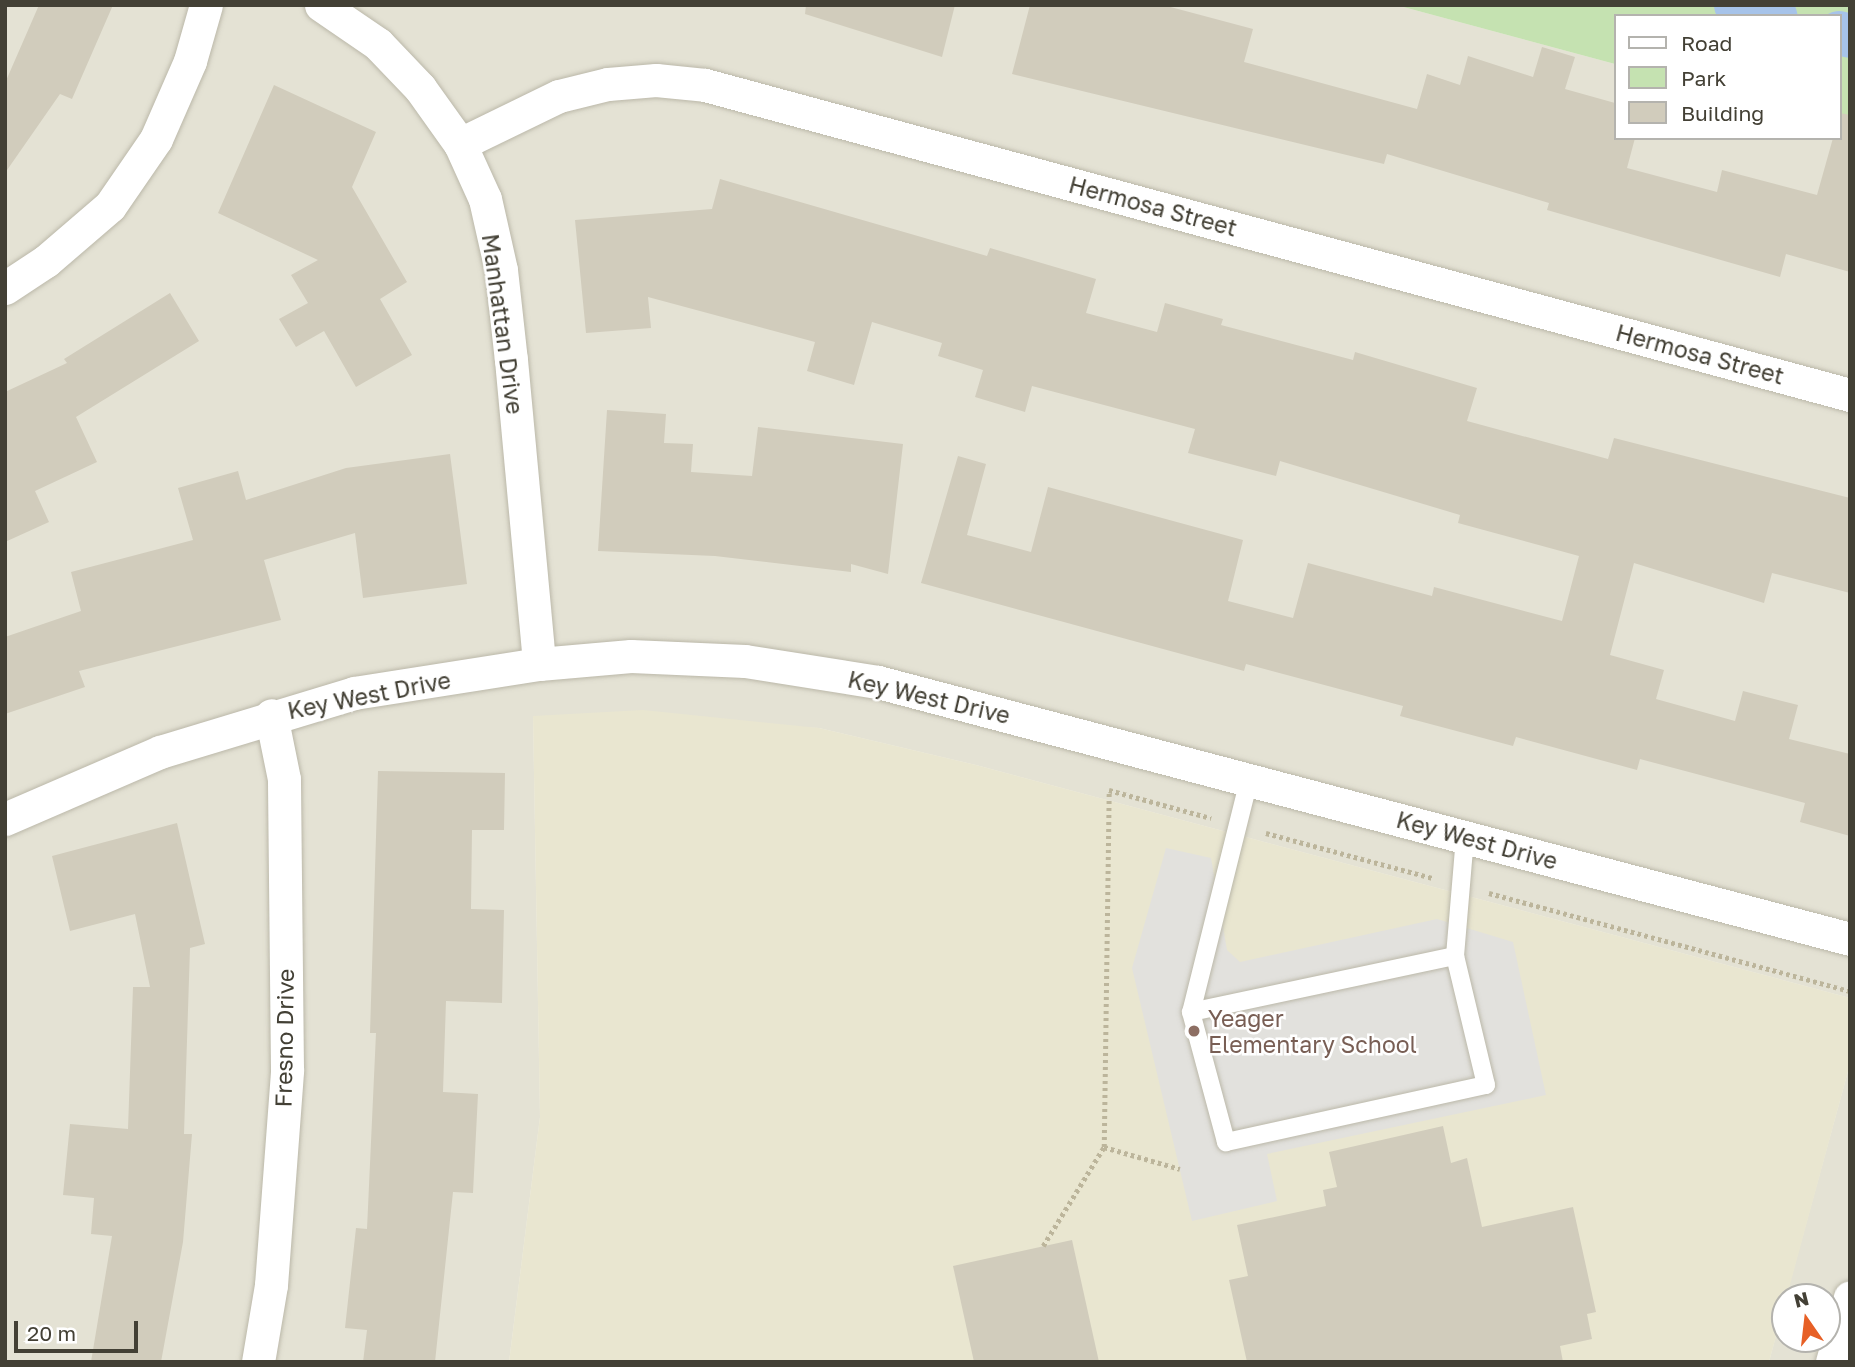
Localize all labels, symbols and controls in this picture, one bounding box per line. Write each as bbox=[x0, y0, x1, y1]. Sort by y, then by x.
legend bbox=[1614, 14, 1841, 140]
text: Road bbox=[1681, 30, 1732, 56]
text: Park bbox=[1681, 65, 1726, 91]
text: Building bbox=[1681, 100, 1764, 126]
street label: Hermosa Street bbox=[1066, 170, 1240, 242]
street label: Manhattan Drive bbox=[477, 232, 529, 416]
street label: Hermosa Street bbox=[1613, 318, 1787, 390]
street label: Key West Drive bbox=[845, 665, 1013, 729]
street label: Key West Drive bbox=[285, 666, 453, 724]
street label: Key West Drive bbox=[1393, 805, 1561, 875]
street label: Fresno Drive bbox=[269, 968, 299, 1108]
place label: Yeager Elementary School bbox=[1208, 1004, 1417, 1058]
marker: Yeager Elementary School bbox=[1186, 1023, 1202, 1039]
north arrow bbox=[1771, 1283, 1841, 1353]
text: N bbox=[1791, 1286, 1811, 1312]
scale bar bbox=[18, 1308, 142, 1352]
text: 20 m bbox=[27, 1320, 76, 1346]

